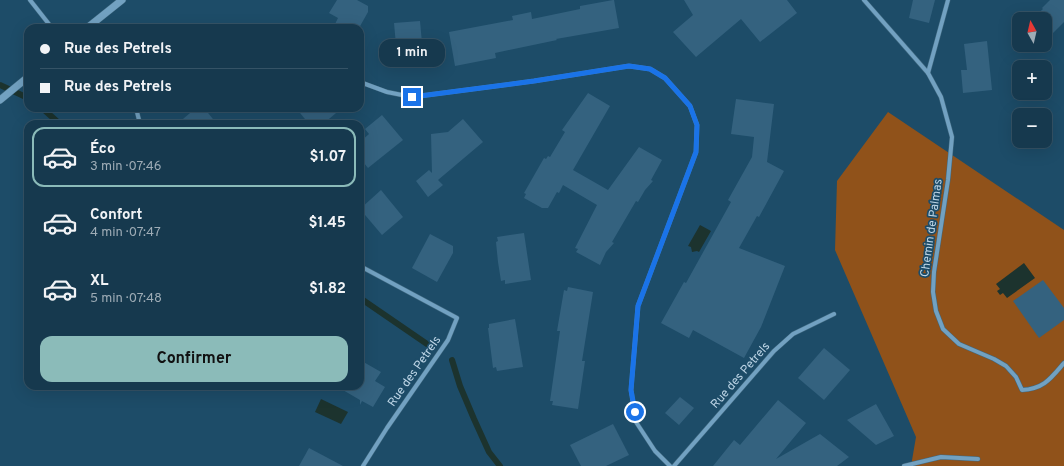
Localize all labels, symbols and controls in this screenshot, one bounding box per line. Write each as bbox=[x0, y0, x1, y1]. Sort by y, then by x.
north arrow bbox=[1012, 12, 1052, 52]
map controls bbox=[1012, 12, 1052, 148]
callout: 1 min bbox=[379, 39, 445, 67]
text: Rue des Petrels bbox=[64, 40, 172, 59]
text: 1 min bbox=[396, 45, 428, 61]
button: + bbox=[1012, 60, 1052, 100]
text: Rue des Petrels bbox=[64, 78, 172, 97]
route end bbox=[403, 88, 421, 106]
button: − bbox=[1012, 108, 1052, 148]
icon: car bbox=[42, 139, 78, 175]
text: Éco bbox=[90, 140, 115, 159]
text: $1.07 bbox=[310, 148, 346, 167]
text: 3 min · 07:46 bbox=[90, 159, 162, 175]
street label: Chemin de Palmas bbox=[917, 178, 947, 278]
icon: car bbox=[42, 205, 78, 241]
text: Confort bbox=[90, 206, 142, 225]
text: $1.45 bbox=[308, 214, 346, 233]
text: 4 min · 07:47 bbox=[90, 225, 161, 241]
icon: car bbox=[42, 271, 78, 307]
text: XL bbox=[90, 272, 108, 291]
text: $1.82 bbox=[309, 280, 346, 299]
text: 5 min · 07:48 bbox=[90, 291, 162, 307]
street label: Rue des Petrels bbox=[384, 333, 445, 410]
button: Confirmer bbox=[40, 336, 348, 382]
street label: Rue des Petrels bbox=[708, 339, 774, 412]
route start bbox=[626, 403, 644, 421]

